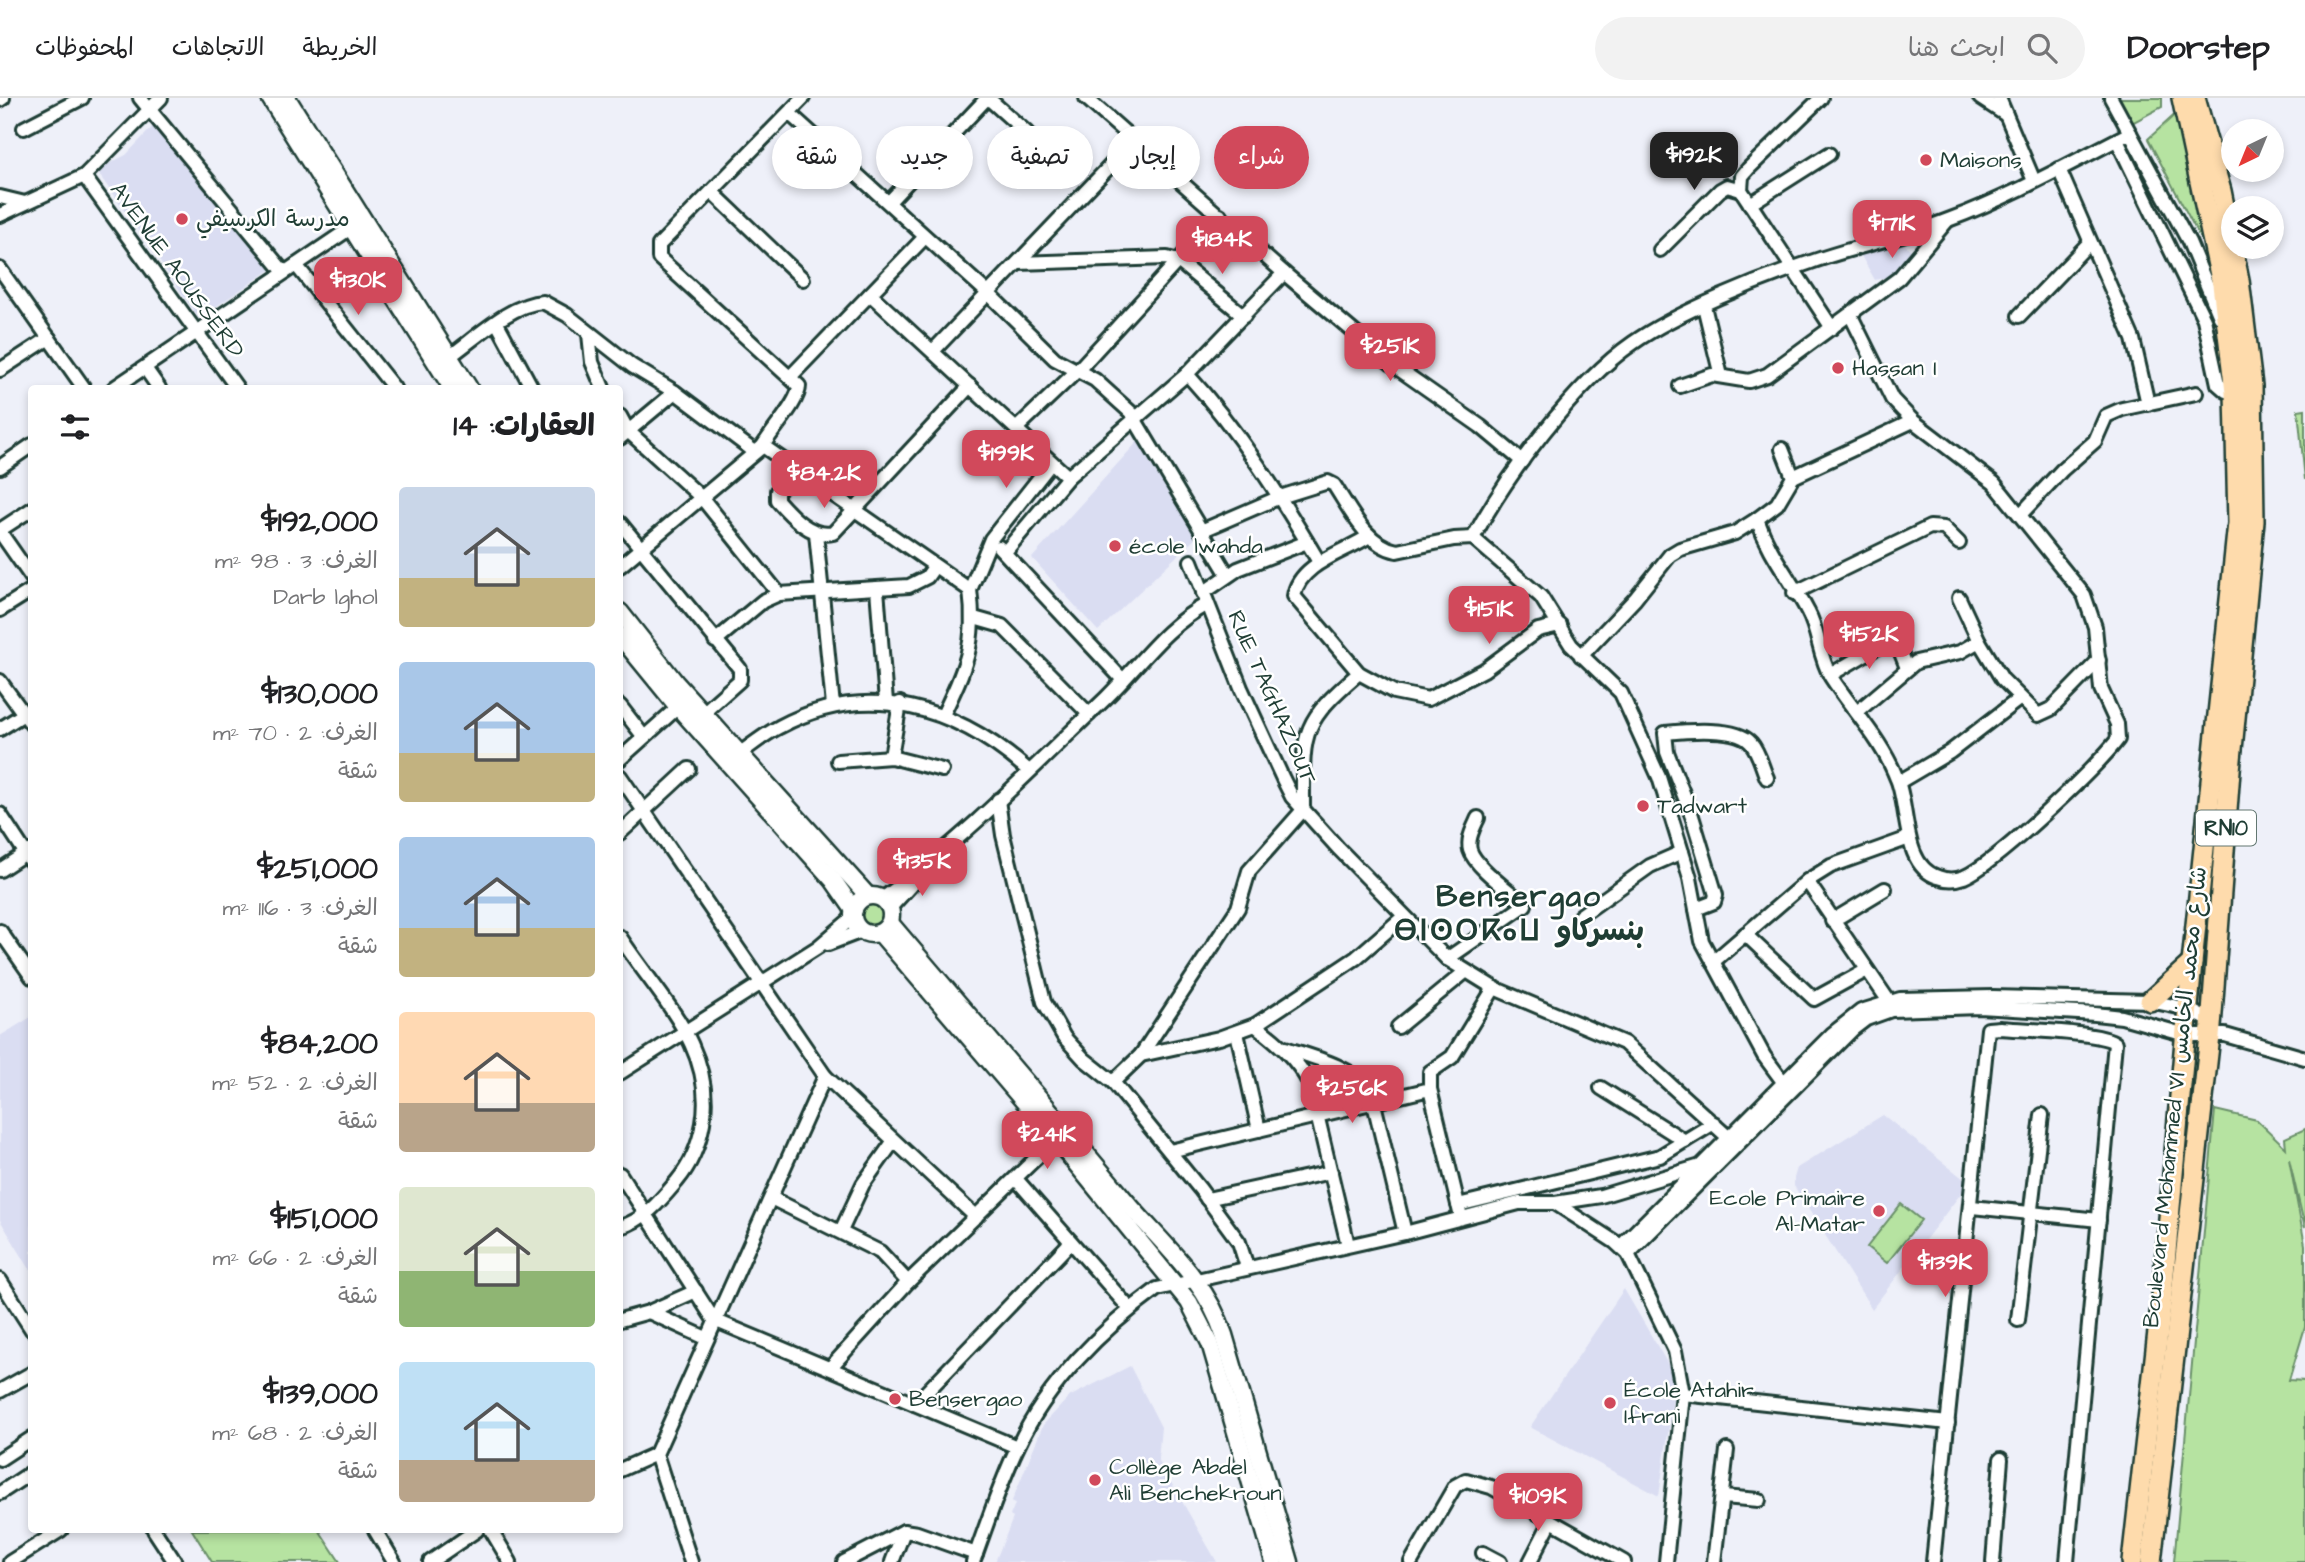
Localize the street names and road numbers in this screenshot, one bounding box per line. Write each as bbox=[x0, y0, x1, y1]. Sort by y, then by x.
street label: AVENUE AOUSSERD bbox=[102, 175, 252, 365]
street label: RUE TAGHAZOUT bbox=[1219, 605, 1325, 789]
road number: RN10 bbox=[2196, 810, 2256, 846]
street label: Boulevard Mohammed VI شارع محمد الخامس bbox=[2135, 865, 2215, 1329]

